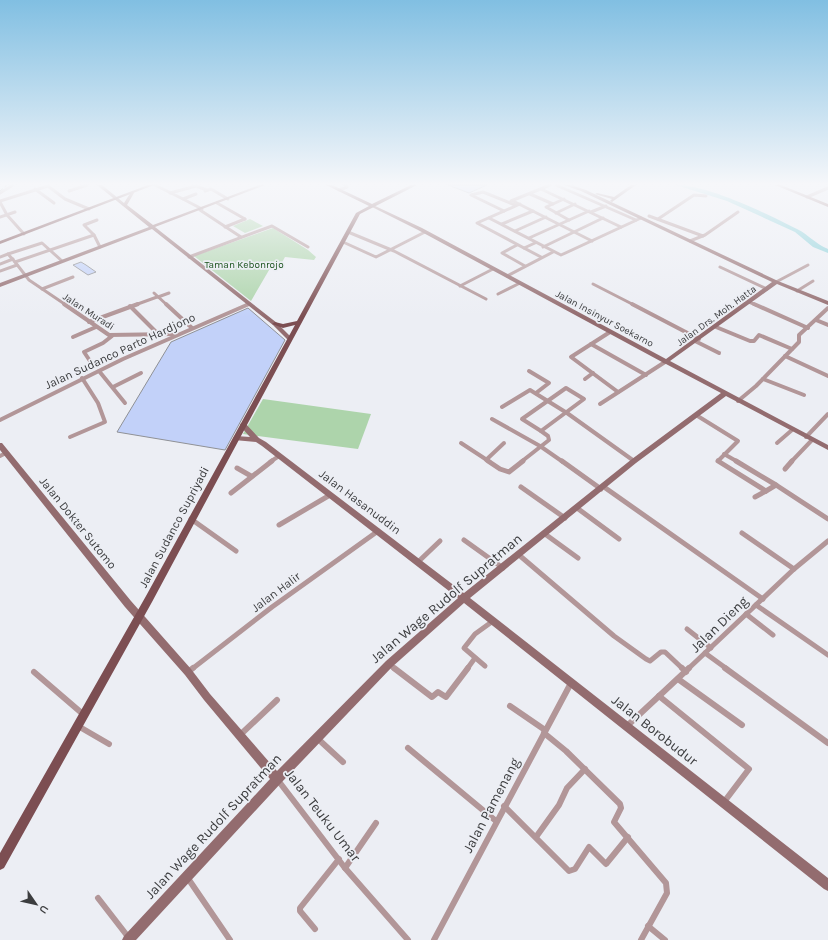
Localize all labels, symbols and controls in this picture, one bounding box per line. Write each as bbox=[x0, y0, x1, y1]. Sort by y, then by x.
park label: Taman Kebonrojo bbox=[204, 259, 284, 271]
street label: Jalan Drs. Moh. Hatta bbox=[675, 283, 759, 349]
street label: Jalan Insinyur Soekarno bbox=[554, 288, 655, 350]
street label: Jalan Muradi bbox=[61, 291, 116, 333]
street label: Jalan Sudanco Parto Hardjono bbox=[43, 310, 197, 392]
street label: Jalan Sudanco Supriyadi bbox=[136, 464, 212, 590]
street label: Jalan Hasanuddin bbox=[316, 467, 404, 537]
street label: Jalan Dokter Sutomo bbox=[37, 474, 119, 572]
street label: Jalan Wage Rudolf Supratman bbox=[367, 530, 525, 667]
street label: Jalan Halir bbox=[249, 569, 304, 615]
street label: Jalan Dieng bbox=[687, 593, 752, 656]
street label: Jalan Borobudur bbox=[608, 692, 702, 770]
street label: Jalan Wage Rudolf Supratman bbox=[142, 750, 285, 902]
street label: Jalan Pamenang bbox=[459, 755, 524, 856]
street label: Jalan Teuku Umar bbox=[281, 766, 365, 866]
north arrow bbox=[16, 884, 56, 924]
text: U bbox=[36, 903, 51, 916]

